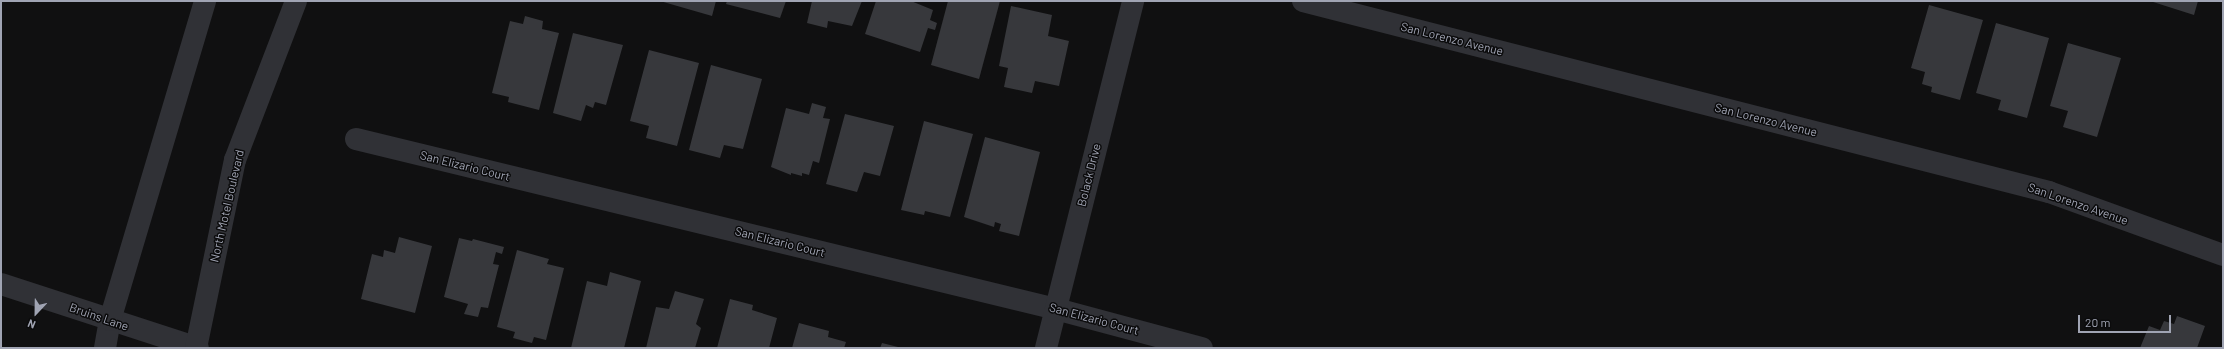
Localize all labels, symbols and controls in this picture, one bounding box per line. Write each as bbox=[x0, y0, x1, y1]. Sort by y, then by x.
street label: San Lorenzo Avenue bbox=[1399, 19, 1505, 59]
street label: San Lorenzo Avenue bbox=[1713, 100, 1819, 140]
street label: Bolack Drive bbox=[1074, 142, 1104, 208]
street label: North Motel Boulevard bbox=[207, 148, 247, 264]
street label: San Elizario Court bbox=[419, 148, 511, 184]
street label: San Lorenzo Avenue bbox=[2026, 180, 2130, 228]
street label: San Elizario Court bbox=[734, 224, 826, 260]
north arrow bbox=[16, 293, 56, 333]
street label: Bruins Lane bbox=[67, 300, 131, 334]
street label: San Elizario Court bbox=[1048, 300, 1140, 338]
scale bar bbox=[2080, 307, 2173, 333]
text: 20 m bbox=[2085, 315, 2111, 329]
text: N bbox=[25, 317, 37, 332]

